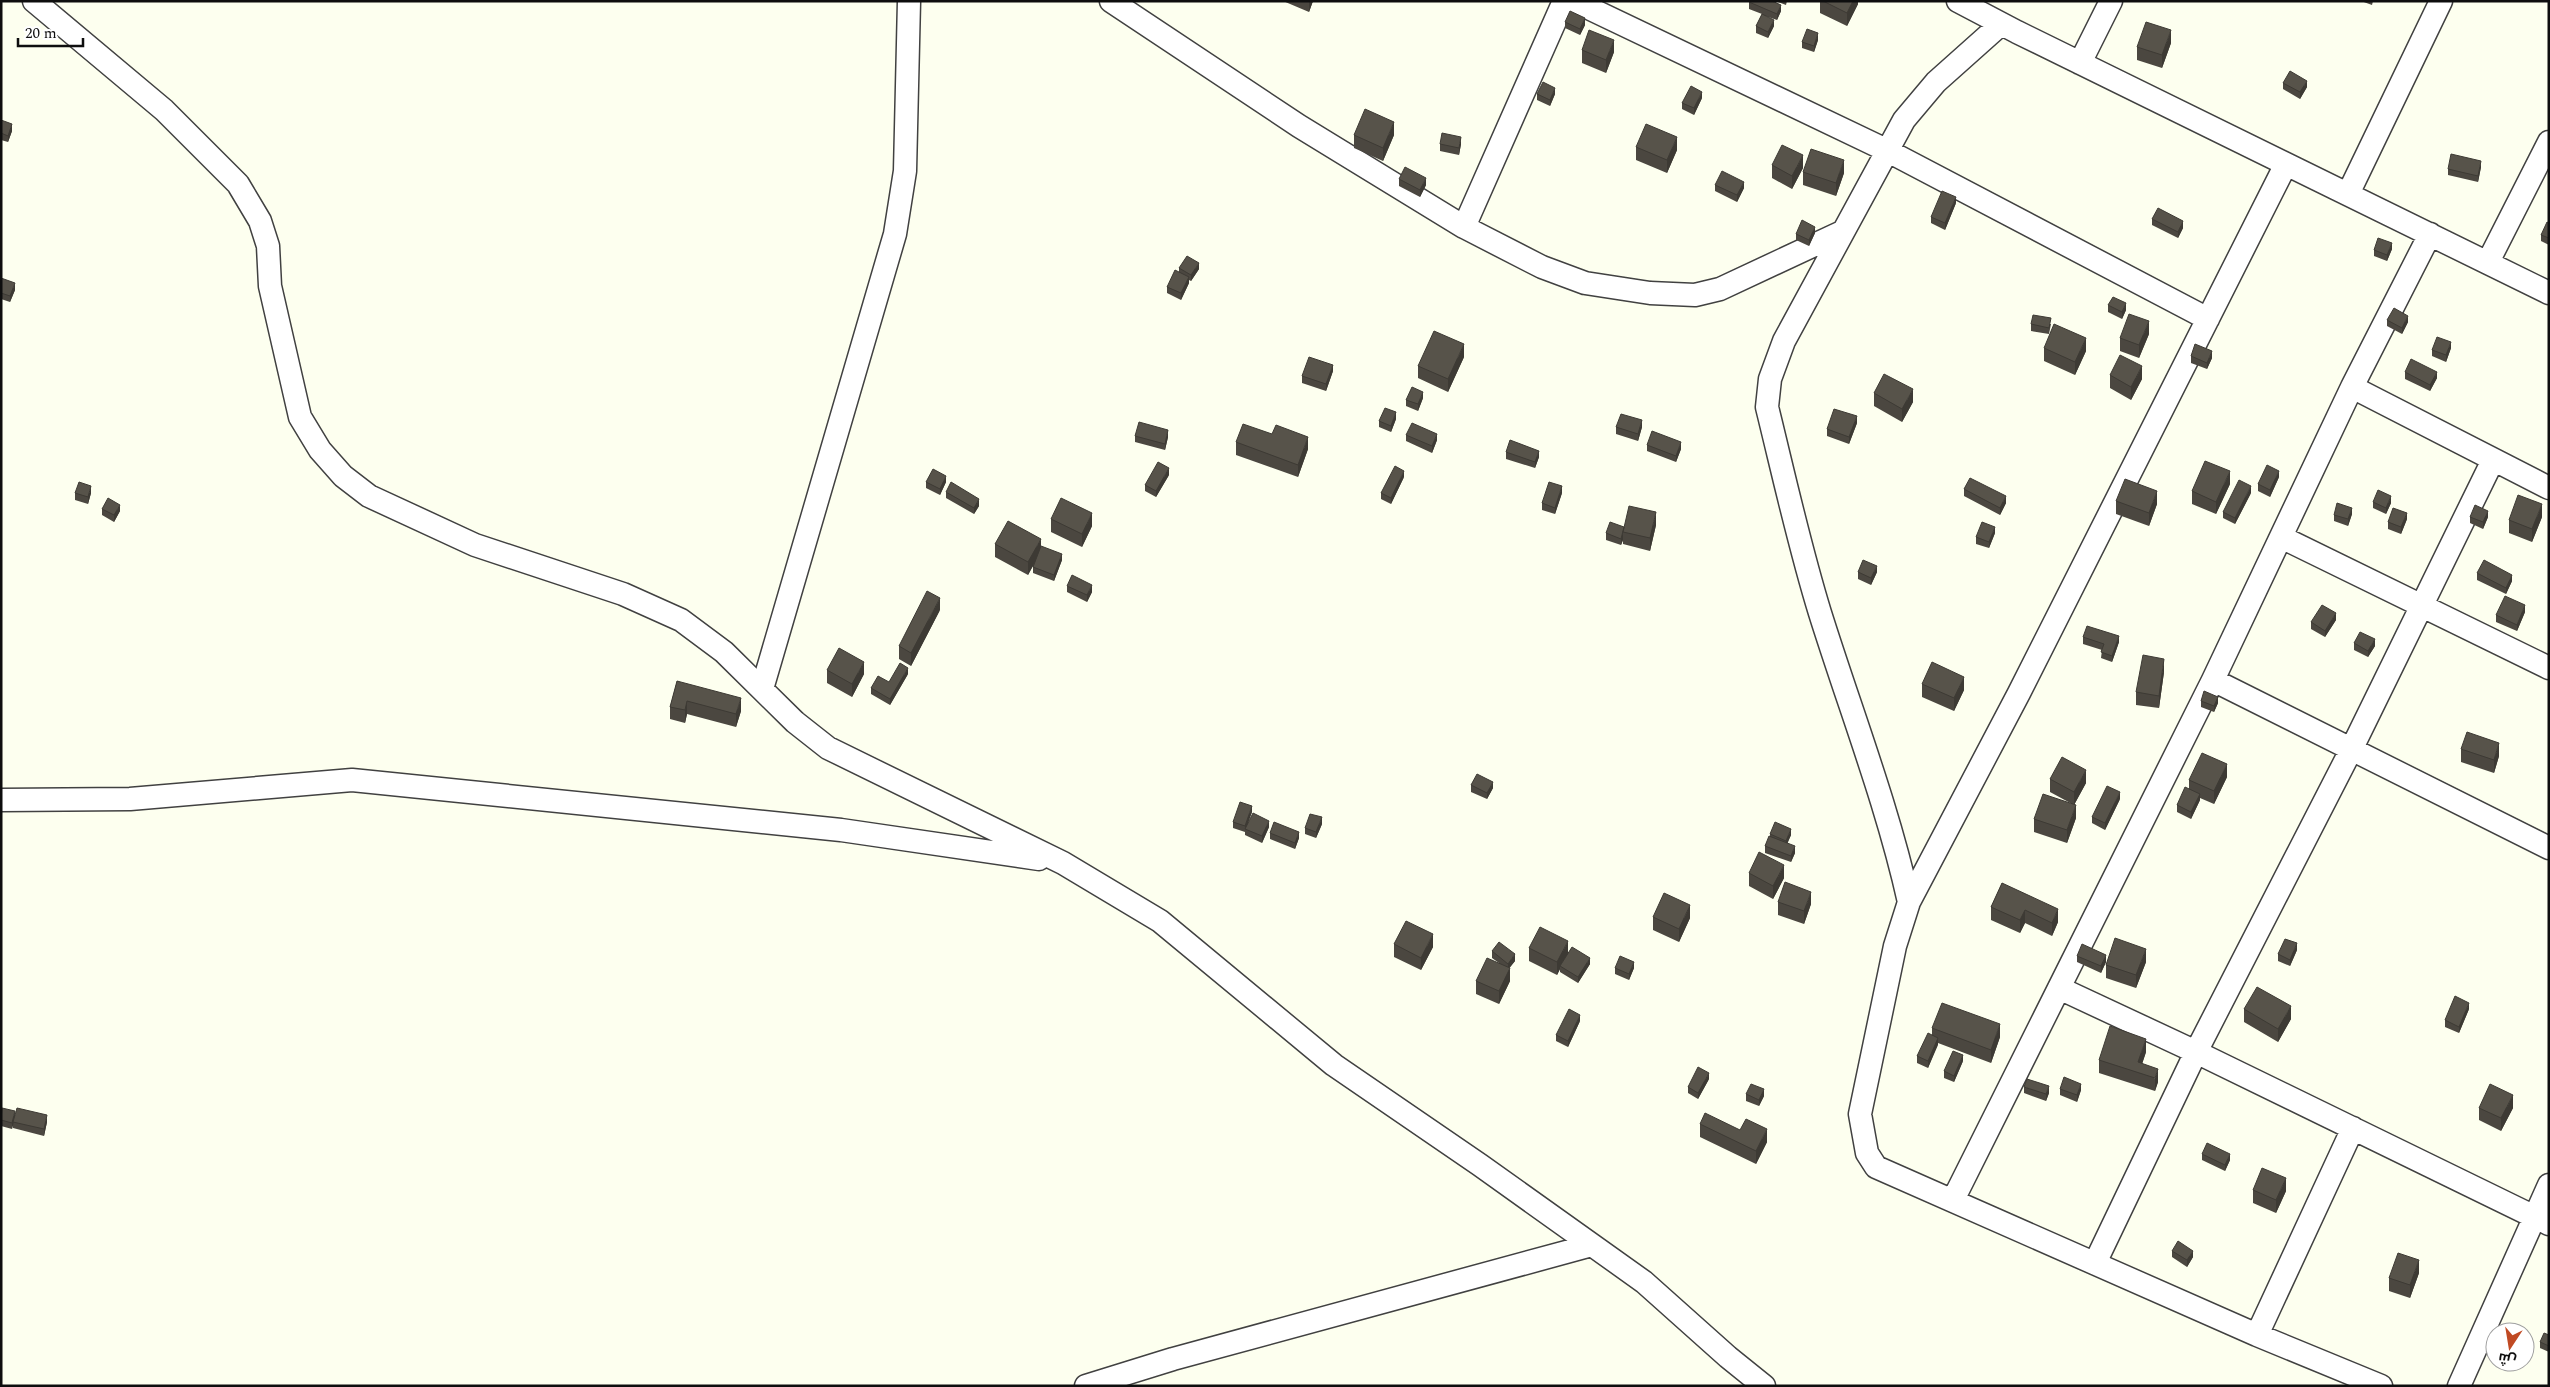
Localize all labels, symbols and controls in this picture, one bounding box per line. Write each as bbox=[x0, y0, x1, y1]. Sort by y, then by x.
scale bar bbox=[18, 15, 82, 47]
text: 20 m bbox=[25, 22, 57, 45]
north arrow bbox=[2485, 1322, 2535, 1372]
text: ش bbox=[2496, 1347, 2518, 1371]

